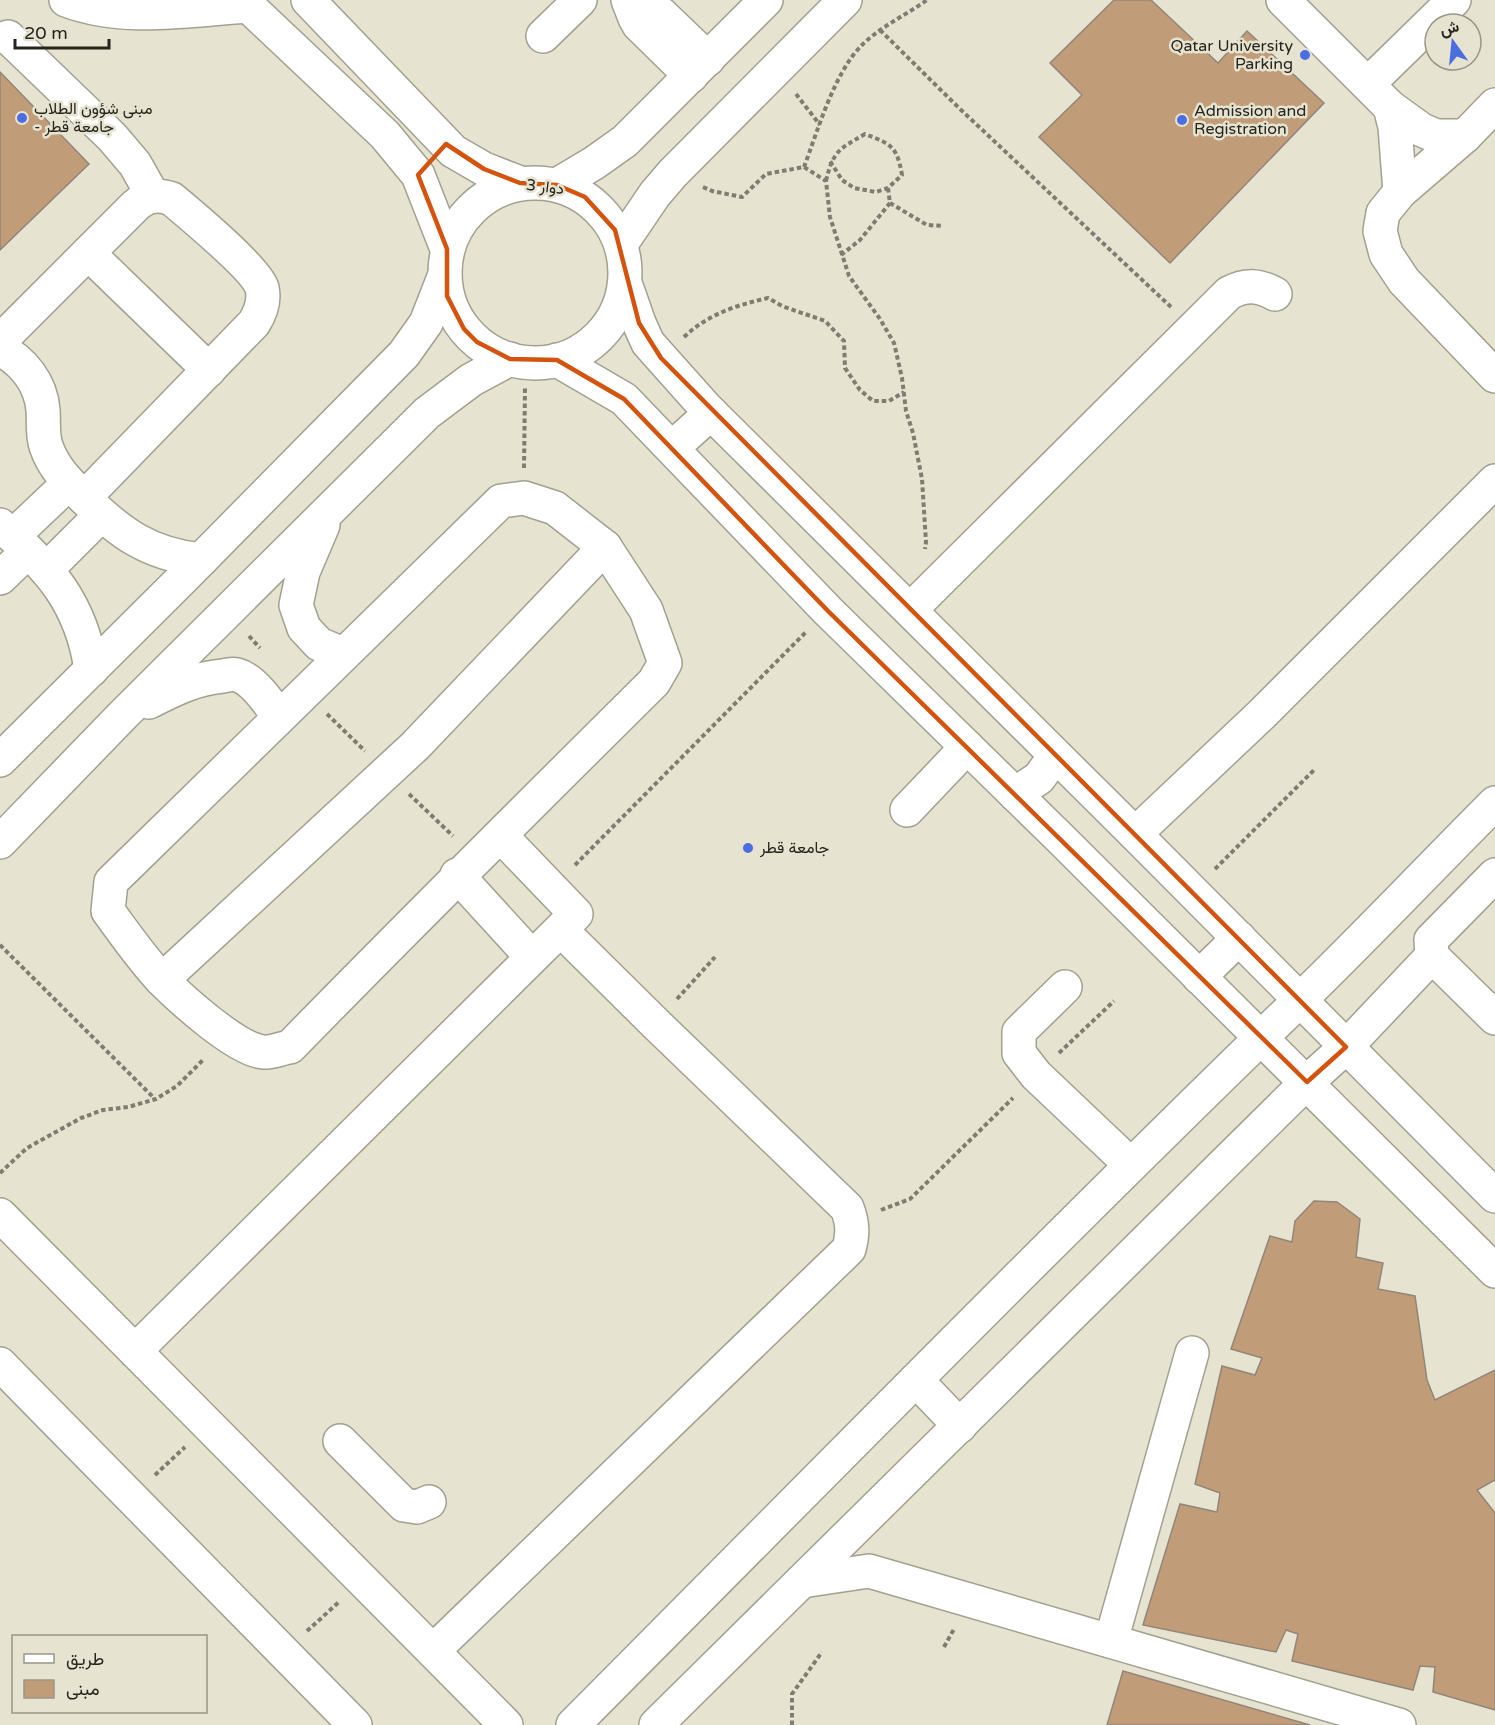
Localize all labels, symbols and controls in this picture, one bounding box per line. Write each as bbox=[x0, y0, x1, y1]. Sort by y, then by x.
scale bar bbox=[15, 12, 110, 50]
north arrow bbox=[1423, 12, 1483, 72]
text: ش bbox=[1437, 16, 1461, 41]
text: 20 m bbox=[24, 22, 68, 44]
place label: Qatar University Parking bbox=[1171, 36, 1293, 74]
marker: Qatar University Parking bbox=[1298, 48, 1312, 62]
place label: مبنى شؤون الطلاب - جامعة قطر bbox=[34, 99, 153, 137]
place label: Admission and Registration bbox=[1194, 101, 1306, 139]
marker: مبنى شؤون الطلاب - جامعة قطر bbox=[15, 111, 29, 125]
marker: Admission and Registration bbox=[1175, 113, 1189, 127]
street label: دوار 3 bbox=[525, 175, 565, 199]
place label: جامعة قطر bbox=[759, 838, 830, 858]
marker: جامعة قطر bbox=[741, 841, 755, 855]
legend bbox=[12, 1635, 207, 1713]
text: طريق bbox=[66, 1648, 104, 1670]
text: مبنى bbox=[66, 1678, 100, 1700]

